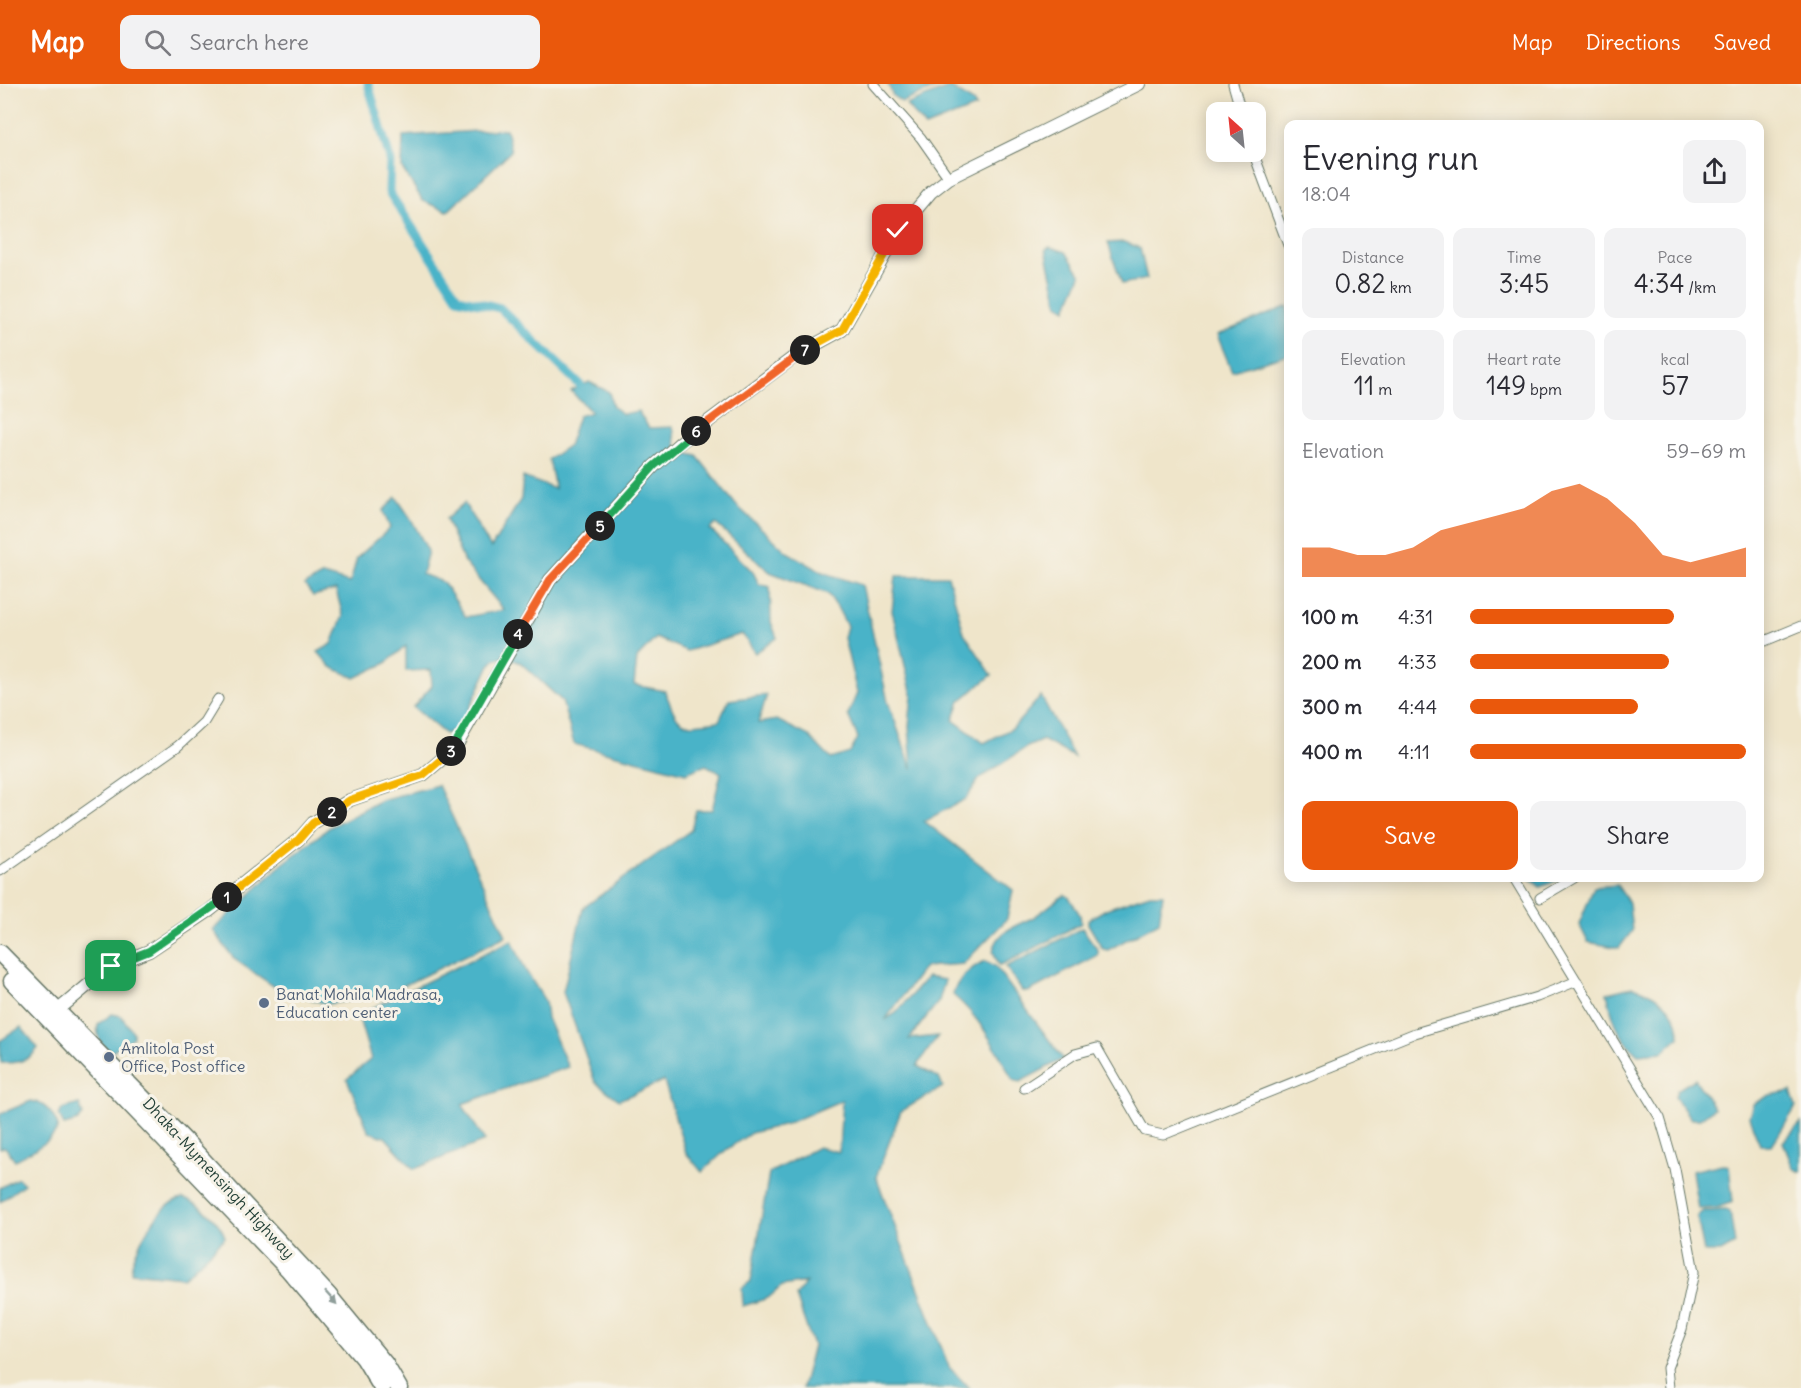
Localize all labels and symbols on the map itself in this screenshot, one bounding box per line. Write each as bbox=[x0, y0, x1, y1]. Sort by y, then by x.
north arrow bbox=[1206, 102, 1266, 162]
pin bbox=[872, 204, 923, 255]
pin: 7 bbox=[790, 335, 820, 365]
pin: 6 bbox=[681, 416, 711, 446]
pin: 5 bbox=[585, 511, 615, 541]
pin: 4 bbox=[503, 619, 533, 649]
pin: 3 bbox=[436, 736, 466, 766]
pin: 2 bbox=[317, 797, 347, 827]
pin: 1 bbox=[212, 882, 242, 912]
pin bbox=[85, 940, 136, 991]
place label: Banat Mohila Madrasa, Education center bbox=[276, 984, 441, 1022]
marker: Banat Mohila Madrasa, Education center bbox=[257, 996, 271, 1010]
place label: Amlitola Post Office, Post office bbox=[121, 1038, 245, 1076]
marker: Amlitola Post Office, Post office bbox=[102, 1050, 116, 1064]
street label: Dhaka-Mymensingh Highway bbox=[139, 1093, 299, 1263]
one-way arrow bbox=[324, 1291, 338, 1306]

